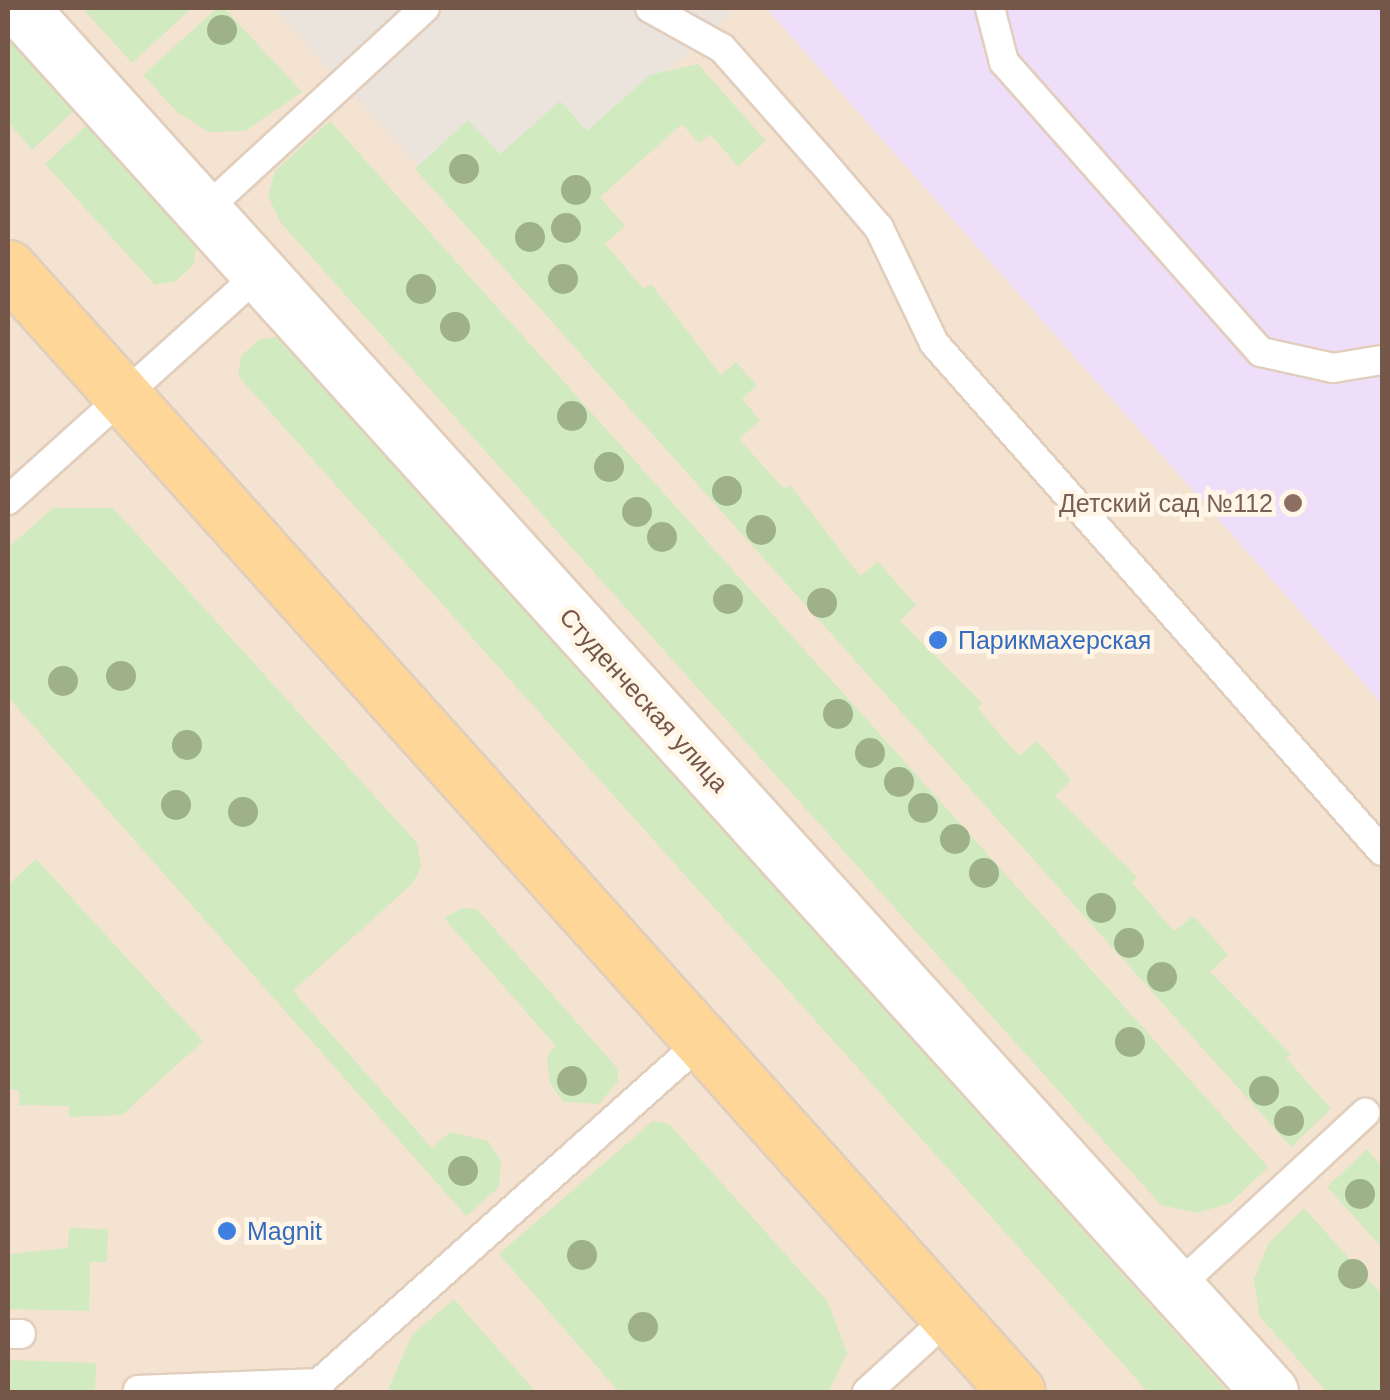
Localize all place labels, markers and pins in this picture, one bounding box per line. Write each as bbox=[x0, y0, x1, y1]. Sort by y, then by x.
place label: Детский сад №112 bbox=[1059, 488, 1273, 518]
marker: Детский сад №112 bbox=[1282, 492, 1304, 514]
place label: Парикмахерская bbox=[958, 625, 1151, 655]
marker: Парикмахерская bbox=[927, 629, 949, 651]
place label: Magnit bbox=[247, 1216, 322, 1246]
marker: Magnit bbox=[216, 1220, 238, 1242]

